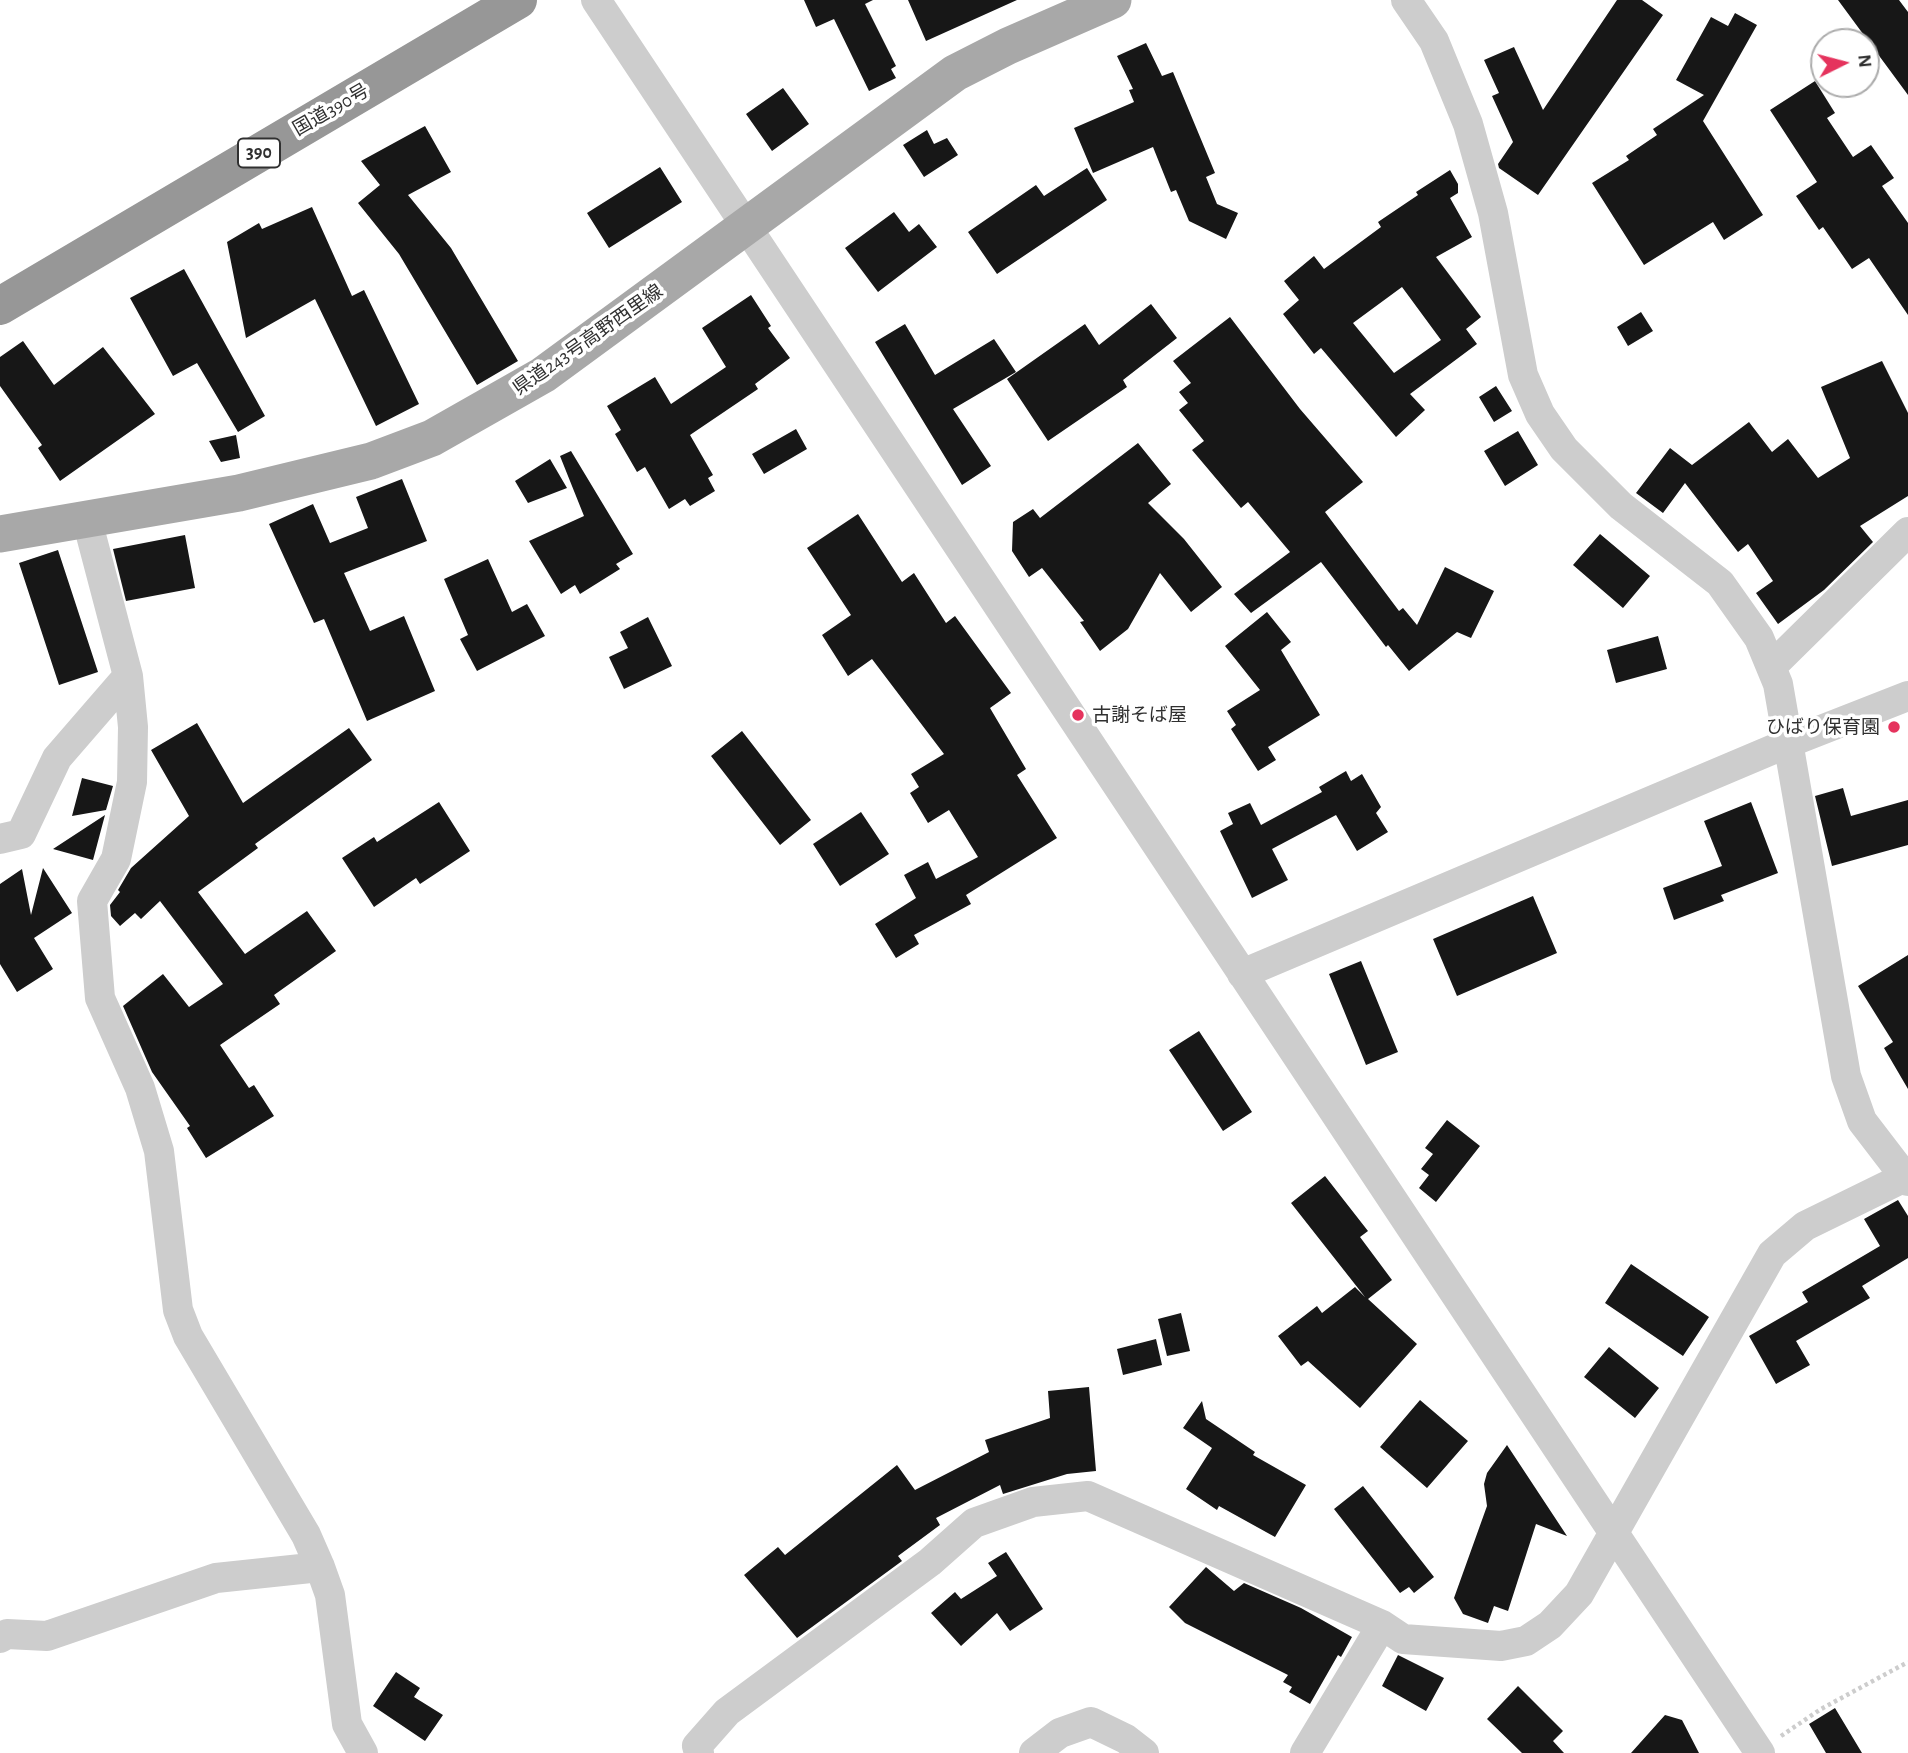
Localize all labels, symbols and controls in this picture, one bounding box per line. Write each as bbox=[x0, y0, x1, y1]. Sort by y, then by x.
north arrow bbox=[1810, 28, 1880, 98]
text: N bbox=[1854, 53, 1875, 69]
street label: 国道390号 bbox=[289, 79, 373, 141]
road number: 390 bbox=[238, 138, 280, 168]
street label: 県道243号高野西里線 bbox=[509, 280, 667, 400]
place label: 古謝そば屋 bbox=[1092, 704, 1187, 726]
marker: 古謝そば屋 bbox=[1070, 707, 1086, 723]
place label: ひばり保育園 bbox=[1766, 716, 1880, 738]
marker: ひばり保育園 bbox=[1886, 719, 1902, 735]

